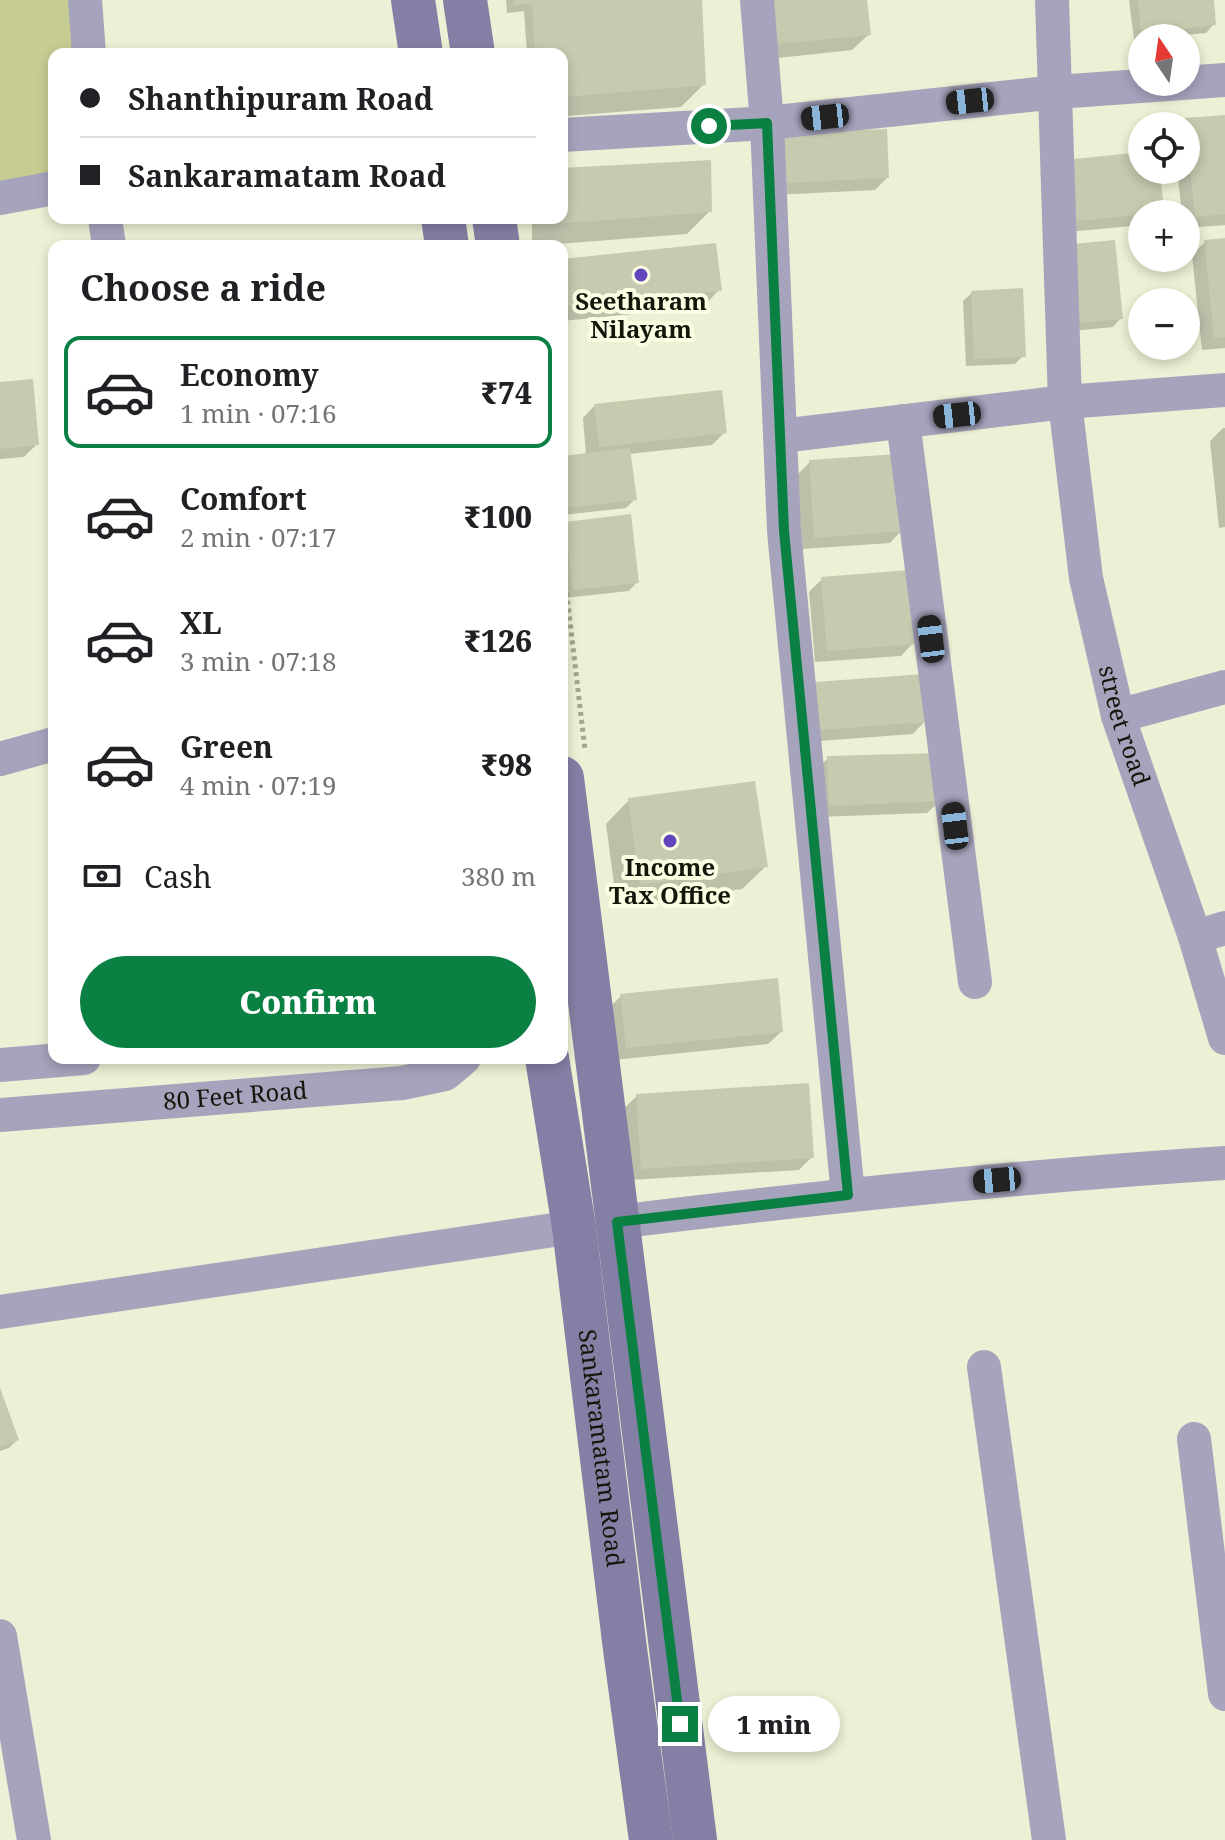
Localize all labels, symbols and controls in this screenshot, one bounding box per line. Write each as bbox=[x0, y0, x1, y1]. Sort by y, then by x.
north arrow bbox=[1128, 24, 1200, 96]
map controls bbox=[1128, 24, 1200, 360]
text: Shanthipuram Road bbox=[128, 78, 433, 119]
car bbox=[945, 87, 995, 115]
car bbox=[800, 103, 850, 131]
route start bbox=[691, 108, 727, 144]
button: locate bbox=[1128, 112, 1200, 184]
text: Sankaramatam Road bbox=[128, 155, 446, 196]
button: + bbox=[1128, 200, 1200, 272]
text: Choose a ride bbox=[80, 263, 326, 312]
marker: Seetharam Nilayam bbox=[632, 266, 650, 284]
place label: Seetharam Nilayam bbox=[575, 284, 707, 345]
button: − bbox=[1128, 288, 1200, 360]
text: Economy bbox=[180, 354, 319, 395]
icon: car bbox=[84, 356, 156, 428]
text: ₹74 bbox=[481, 372, 532, 413]
text: 1 min · 07:16 bbox=[180, 395, 337, 431]
car bbox=[932, 401, 982, 429]
text: Comfort bbox=[180, 478, 307, 519]
icon: car bbox=[84, 480, 156, 552]
text: ₹100 bbox=[464, 496, 532, 537]
text: 2 min · 07:17 bbox=[180, 519, 337, 555]
text: XL bbox=[180, 602, 222, 643]
icon: car bbox=[84, 604, 156, 676]
car bbox=[916, 614, 946, 664]
text: ₹126 bbox=[464, 620, 532, 661]
text: 3 min · 07:18 bbox=[180, 643, 337, 679]
street label: street road bbox=[1092, 662, 1159, 790]
text: Green bbox=[180, 726, 273, 767]
icon: car bbox=[84, 728, 156, 800]
text: ₹98 bbox=[481, 744, 532, 785]
text: 4 min · 07:19 bbox=[180, 767, 337, 803]
car bbox=[940, 801, 970, 851]
marker: Income Tax Office bbox=[661, 832, 679, 850]
place label: Income Tax Office bbox=[609, 850, 731, 911]
icon: cash bbox=[80, 854, 124, 898]
text: Cash bbox=[144, 856, 212, 897]
text: 380 m bbox=[461, 858, 536, 894]
button: Confirm bbox=[80, 956, 536, 1048]
street label: 80 Feet Road bbox=[162, 1073, 309, 1117]
car bbox=[972, 1166, 1022, 1194]
street label: Sankaramatam Road bbox=[572, 1327, 633, 1569]
callout: 1 min bbox=[708, 1696, 840, 1752]
route end bbox=[662, 1706, 698, 1742]
text: 1 min bbox=[737, 1706, 811, 1742]

